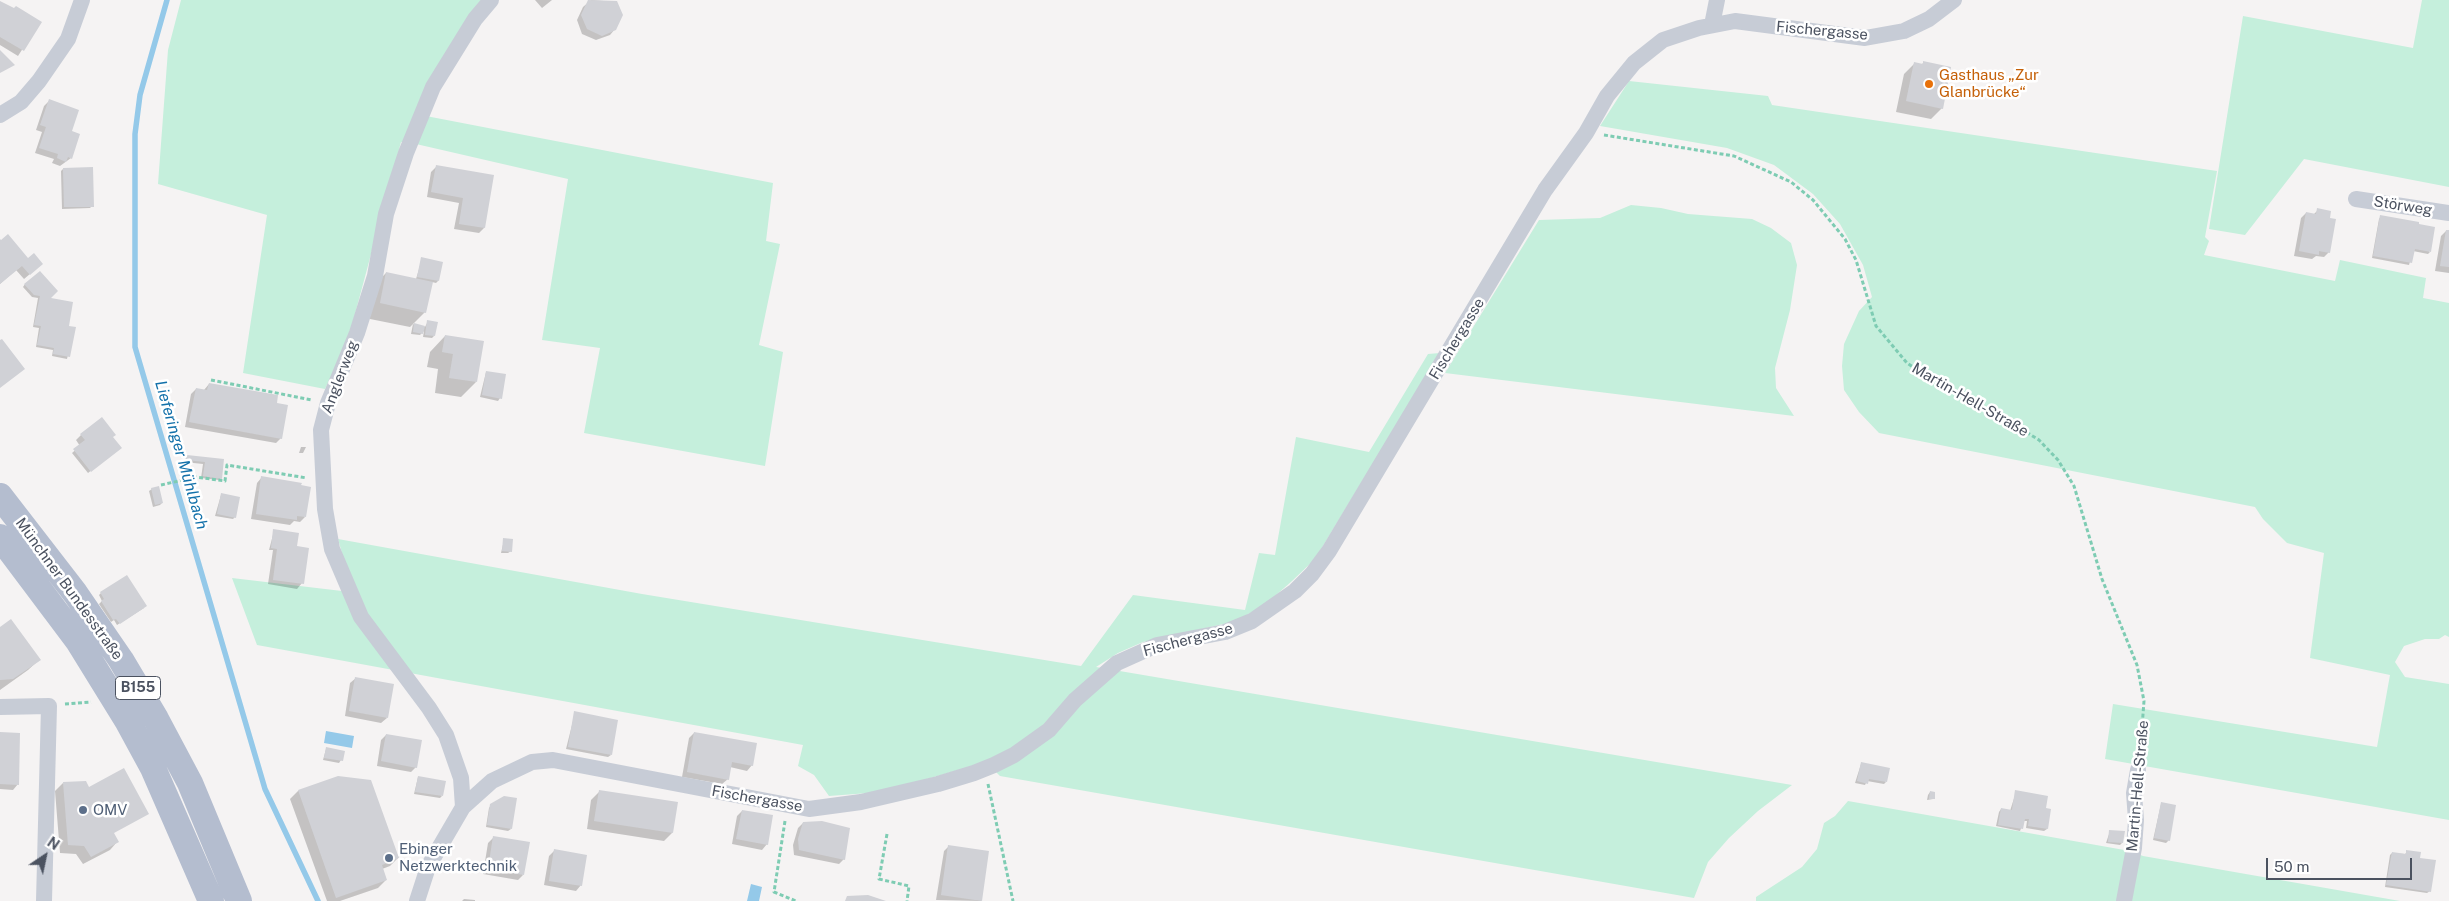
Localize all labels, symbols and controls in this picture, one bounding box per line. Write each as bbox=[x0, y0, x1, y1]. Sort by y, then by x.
street label: Fischergasse bbox=[1775, 18, 1869, 44]
place label: Gasthaus „Zur Glanbrücke“ bbox=[1939, 66, 2039, 101]
marker: Gasthaus „Zur Glanbrücke“ bbox=[1923, 78, 1935, 90]
street label: Störweg bbox=[2372, 192, 2434, 220]
street label: Fischergasse bbox=[1426, 295, 1488, 383]
street label: Anglerweg bbox=[318, 338, 362, 416]
street label: Martin-Hell-Straße bbox=[1908, 359, 2032, 441]
water label: Lieferinger Mühlbach bbox=[151, 378, 211, 532]
street label: Münchner Bundesstraße bbox=[11, 515, 127, 663]
street label: Fischergasse bbox=[1141, 619, 1235, 661]
road number: B155 bbox=[116, 676, 160, 700]
street label: Martin-Hell-Straße bbox=[2123, 720, 2153, 852]
street label: Fischergasse bbox=[710, 782, 804, 816]
place label: OMV bbox=[93, 801, 127, 819]
marker: OMV bbox=[77, 804, 89, 816]
north arrow bbox=[20, 831, 70, 881]
text: N bbox=[44, 834, 62, 853]
place label: Ebinger Netzwerktechnik bbox=[399, 840, 517, 875]
scale bar bbox=[2269, 848, 2415, 880]
marker: Ebinger Netzwerktechnik bbox=[383, 852, 395, 864]
text: 50 m bbox=[2274, 858, 2309, 875]

